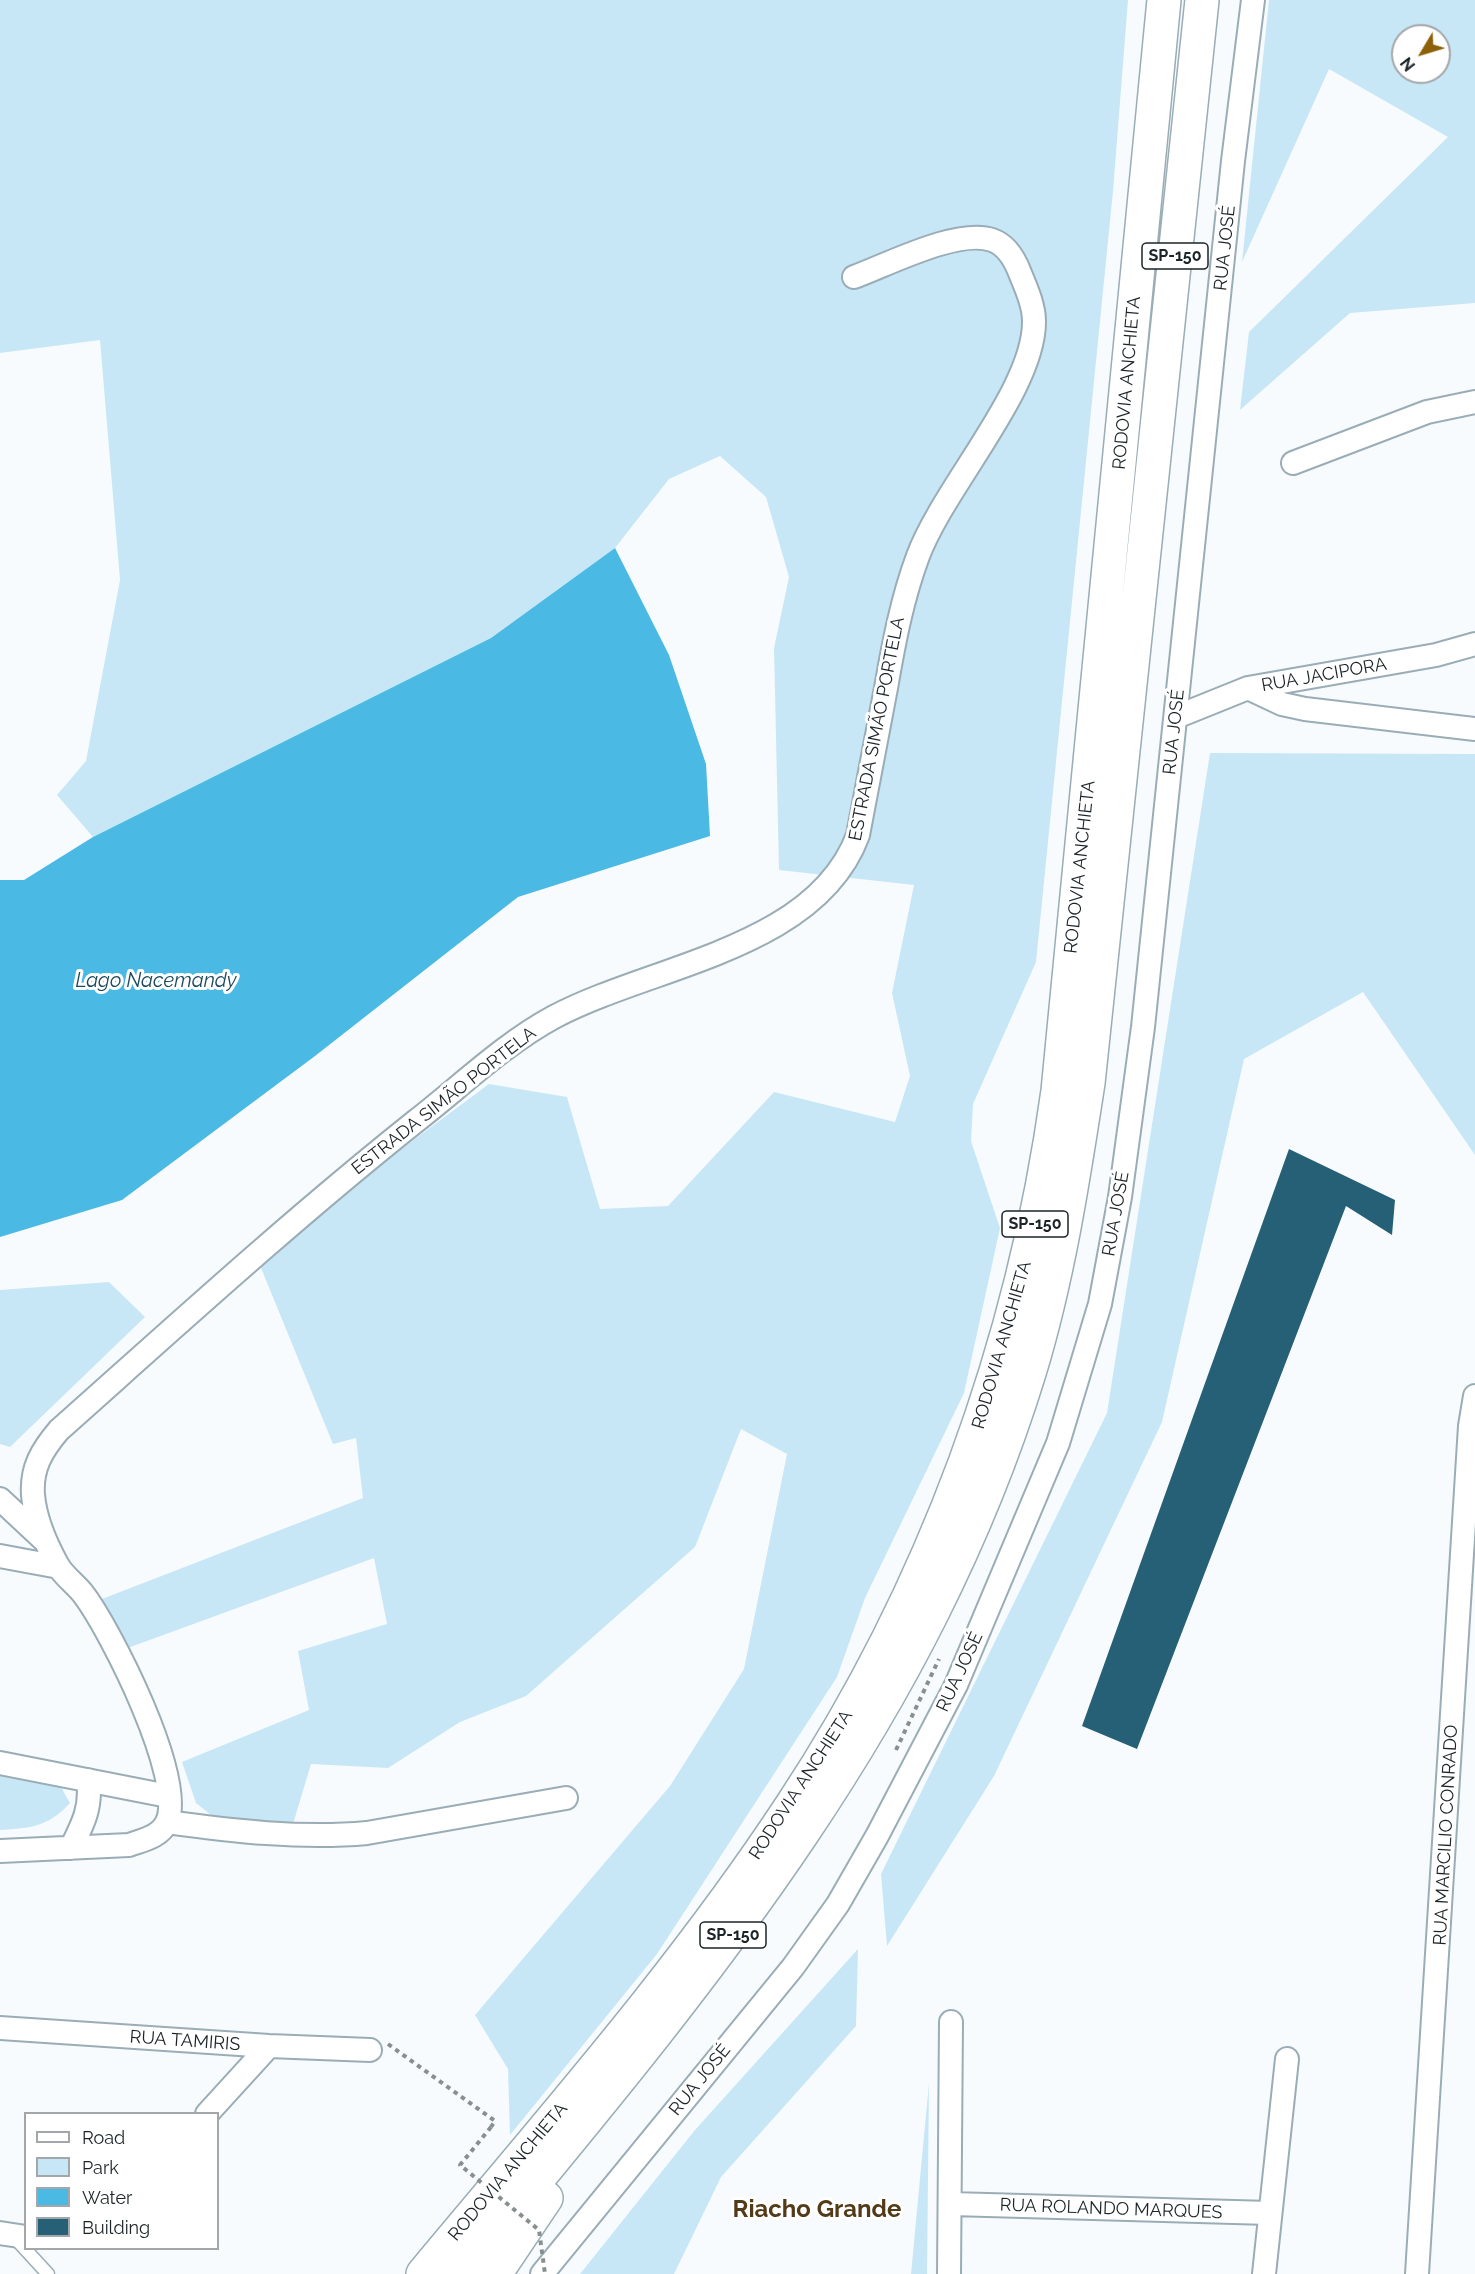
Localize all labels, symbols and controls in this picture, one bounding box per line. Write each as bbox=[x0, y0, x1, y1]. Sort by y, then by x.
north arrow bbox=[1391, 24, 1451, 84]
text: N bbox=[1397, 53, 1419, 75]
street label: RUA JOSÉ bbox=[1210, 204, 1240, 292]
road number: SP-150 bbox=[1142, 243, 1208, 269]
street label: RODOVIA ANCHIETA bbox=[1109, 296, 1145, 470]
street label: ESTRADA SIMÃO PORTELA bbox=[845, 615, 909, 843]
street label: RUA JACIPORA bbox=[1260, 653, 1388, 697]
street label: RUA JOSÉ bbox=[1159, 688, 1189, 776]
street label: RODOVIA ANCHIETA bbox=[1060, 780, 1100, 954]
water label: Lago Nacemandy bbox=[75, 969, 237, 993]
street label: ESTRADA SIMÃO PORTELA bbox=[348, 1022, 540, 1180]
street label: RUA JOSÉ bbox=[1098, 1170, 1134, 1258]
road number: SP-150 bbox=[1002, 1211, 1068, 1237]
street label: RODOVIA ANCHIETA bbox=[968, 1259, 1036, 1431]
street label: RUA JOSÉ bbox=[932, 1629, 988, 1715]
street label: RODOVIA ANCHIETA bbox=[745, 1706, 857, 1864]
street label: RUA MARCILIO CONRADO bbox=[1429, 1724, 1463, 1946]
road number: SP-150 bbox=[700, 1922, 766, 1948]
street label: RUA TAMIRIS bbox=[129, 2026, 241, 2056]
street label: RUA JOSÉ bbox=[665, 2040, 735, 2120]
street label: RODOVIA ANCHIETA bbox=[444, 2099, 572, 2245]
legend bbox=[24, 2112, 219, 2250]
text: Road bbox=[82, 2127, 125, 2148]
text: Park bbox=[82, 2157, 119, 2178]
text: Water bbox=[82, 2187, 132, 2208]
street label: RUA ROLANDO MARQUES bbox=[999, 2194, 1223, 2224]
district label: Riacho Grande bbox=[733, 2196, 901, 2224]
text: Building bbox=[82, 2217, 150, 2238]

